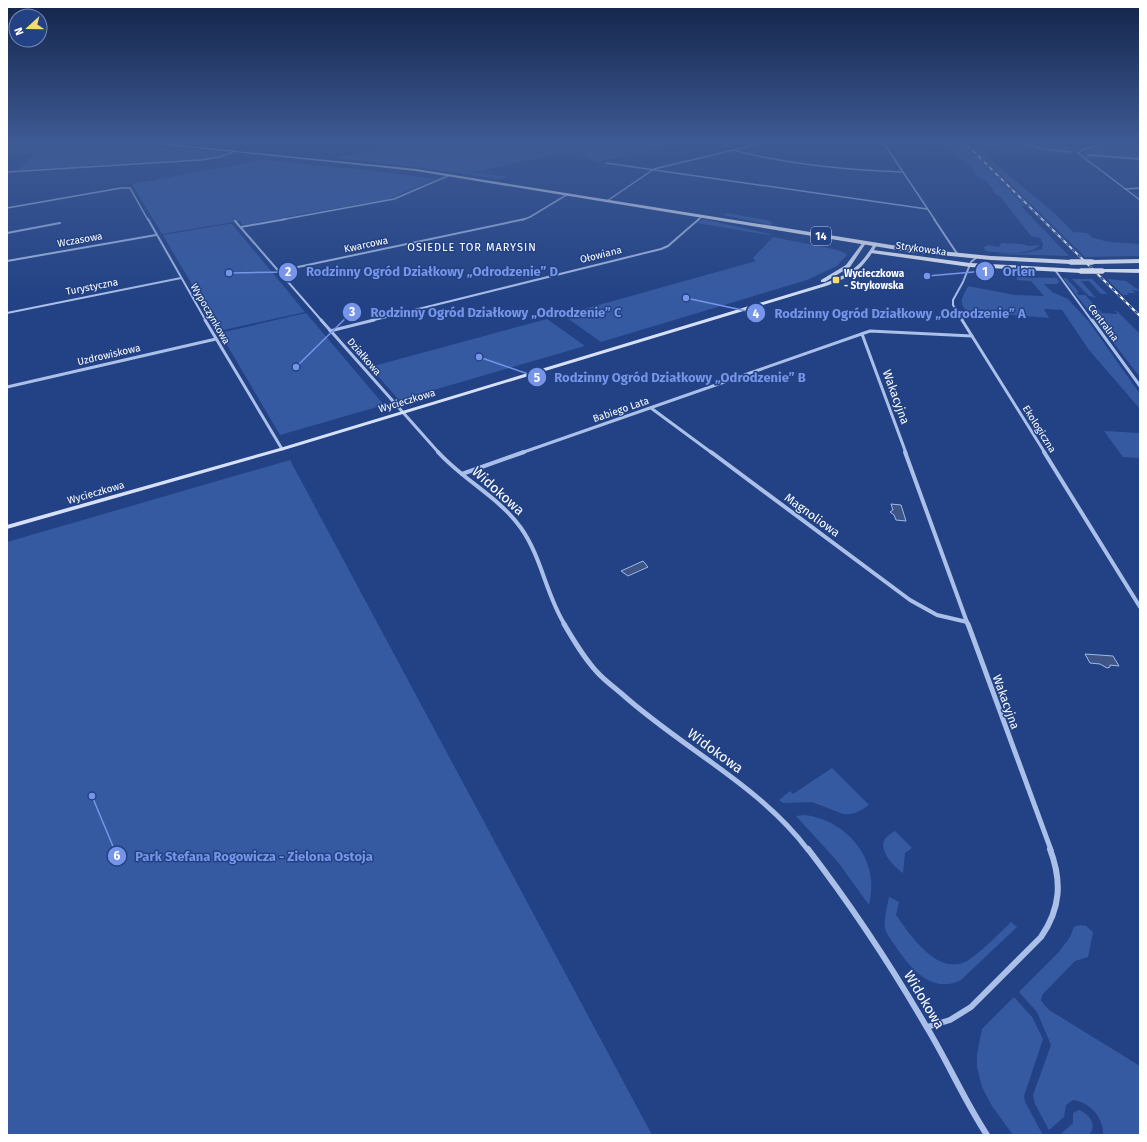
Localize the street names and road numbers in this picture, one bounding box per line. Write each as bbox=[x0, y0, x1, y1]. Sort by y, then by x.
road number: 14 bbox=[811, 227, 831, 245]
street label: Wczasowa bbox=[57, 230, 103, 250]
street label: Kwarcowa bbox=[343, 234, 389, 256]
street label: Strykowska bbox=[895, 240, 947, 258]
street label: Ołowiana bbox=[579, 244, 623, 266]
street label: Turystyczna bbox=[65, 276, 119, 298]
street label: Wypoczynkowa bbox=[188, 281, 232, 347]
street label: Centralna bbox=[1085, 302, 1121, 344]
street label: Działkowa bbox=[345, 336, 383, 378]
street label: Uzdrowiskowa bbox=[76, 342, 142, 368]
street label: Wakacyjna bbox=[880, 368, 912, 426]
street label: Wycieczkowa bbox=[377, 387, 437, 415]
street label: Babiego Lata bbox=[591, 395, 651, 425]
street label: Ekologiczna bbox=[1020, 403, 1058, 455]
street label: Widokowa bbox=[468, 463, 528, 519]
street label: Wycieczkowa bbox=[66, 479, 126, 507]
street label: Magnoliowa bbox=[782, 490, 842, 540]
street label: Wakacyjna bbox=[990, 673, 1022, 731]
street label: Widokowa bbox=[684, 725, 746, 777]
street label: Widokowa bbox=[900, 968, 948, 1032]

